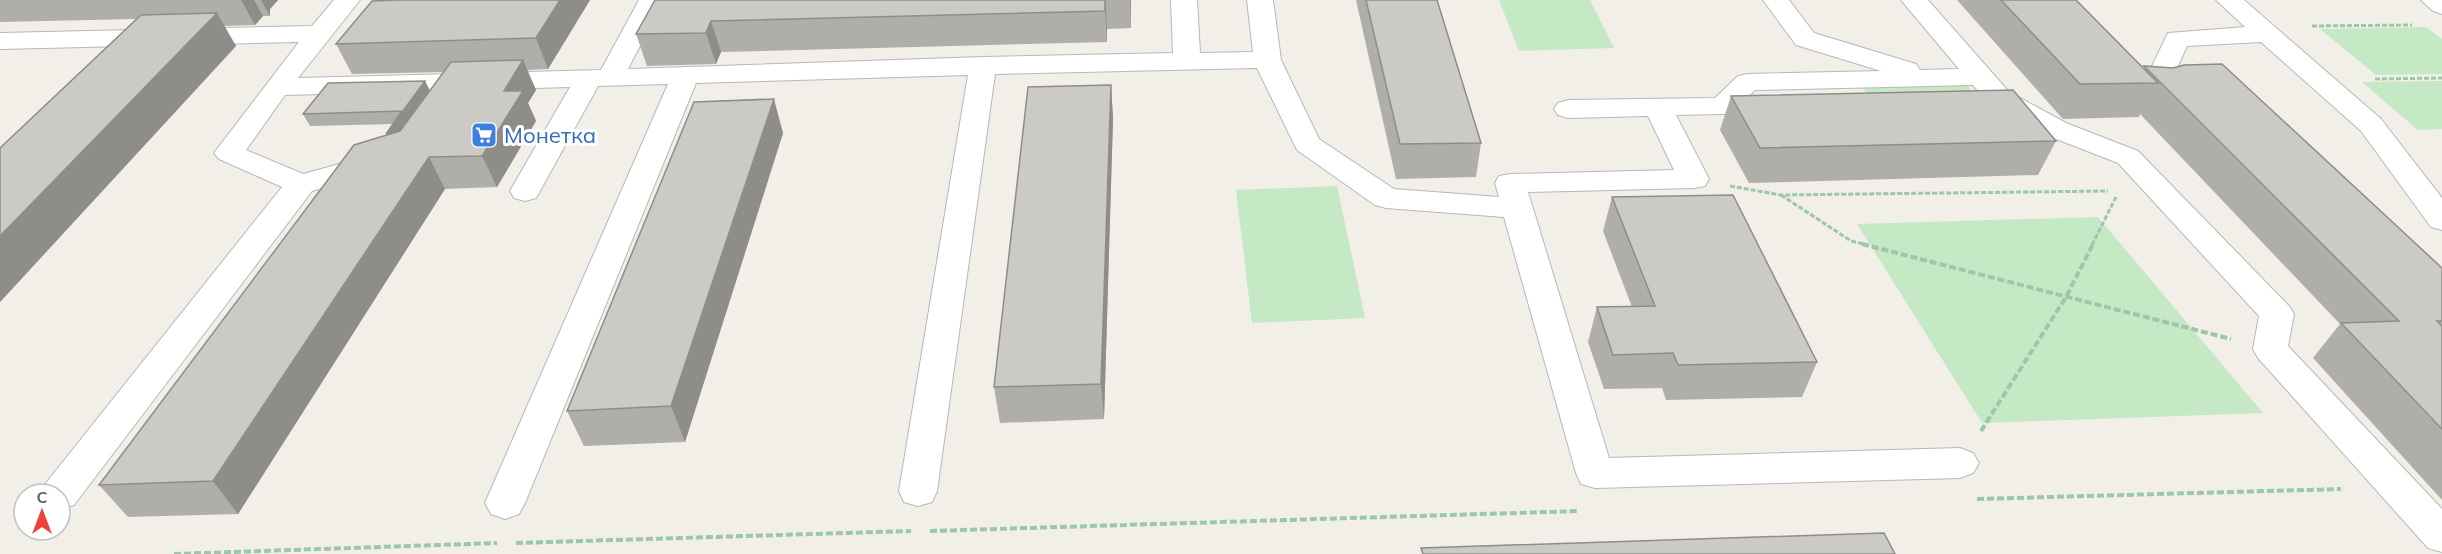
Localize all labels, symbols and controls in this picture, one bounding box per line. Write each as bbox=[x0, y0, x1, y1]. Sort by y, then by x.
supermarket icon: Монетка bbox=[469, 120, 499, 150]
place label: Монетка bbox=[504, 121, 596, 149]
north arrow bbox=[12, 482, 72, 542]
text: С bbox=[37, 487, 48, 507]

